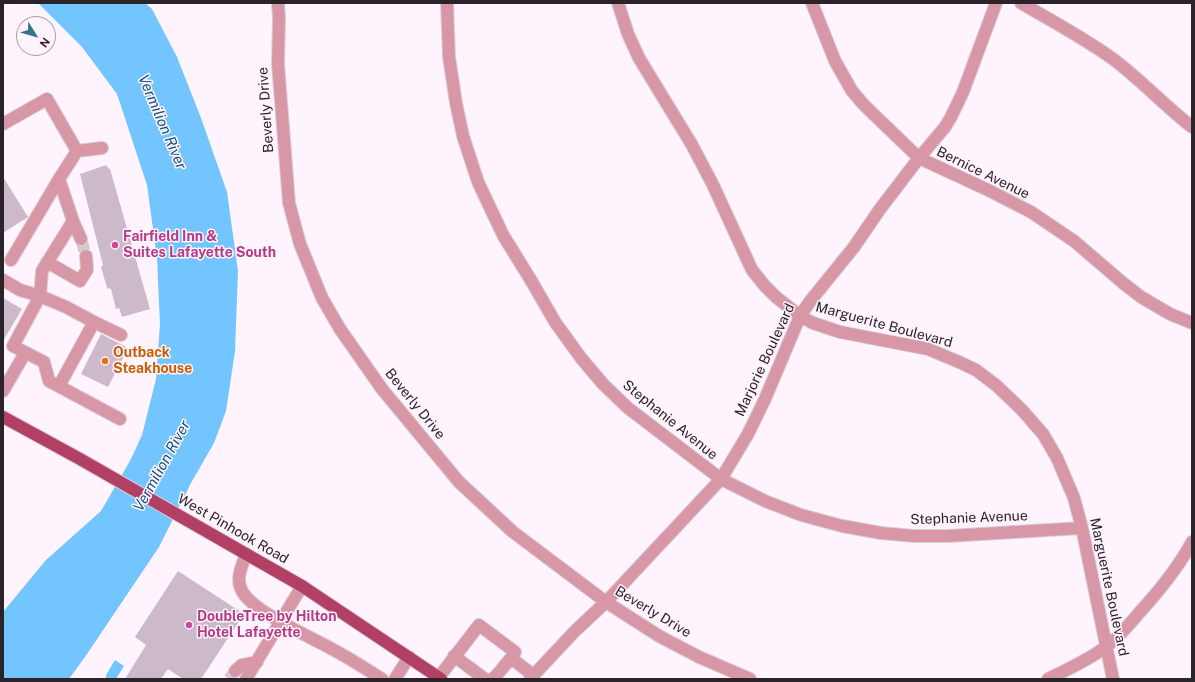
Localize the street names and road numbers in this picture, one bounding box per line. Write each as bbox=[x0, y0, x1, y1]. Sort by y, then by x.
street label: Beverly Drive bbox=[255, 67, 277, 153]
street label: Bernice Avenue bbox=[934, 143, 1032, 203]
street label: Marguerite Boulevard bbox=[814, 299, 954, 351]
street label: Marjorie Boulevard bbox=[731, 301, 799, 419]
street label: Beverly Drive bbox=[381, 365, 449, 443]
street label: Stephanie Avenue bbox=[619, 377, 721, 463]
street label: West Pinhook Road bbox=[175, 490, 291, 568]
street label: Stephanie Avenue bbox=[910, 508, 1028, 528]
street label: Marguerite Boulevard bbox=[1086, 516, 1132, 658]
street label: Beverly Drive bbox=[612, 583, 694, 641]

